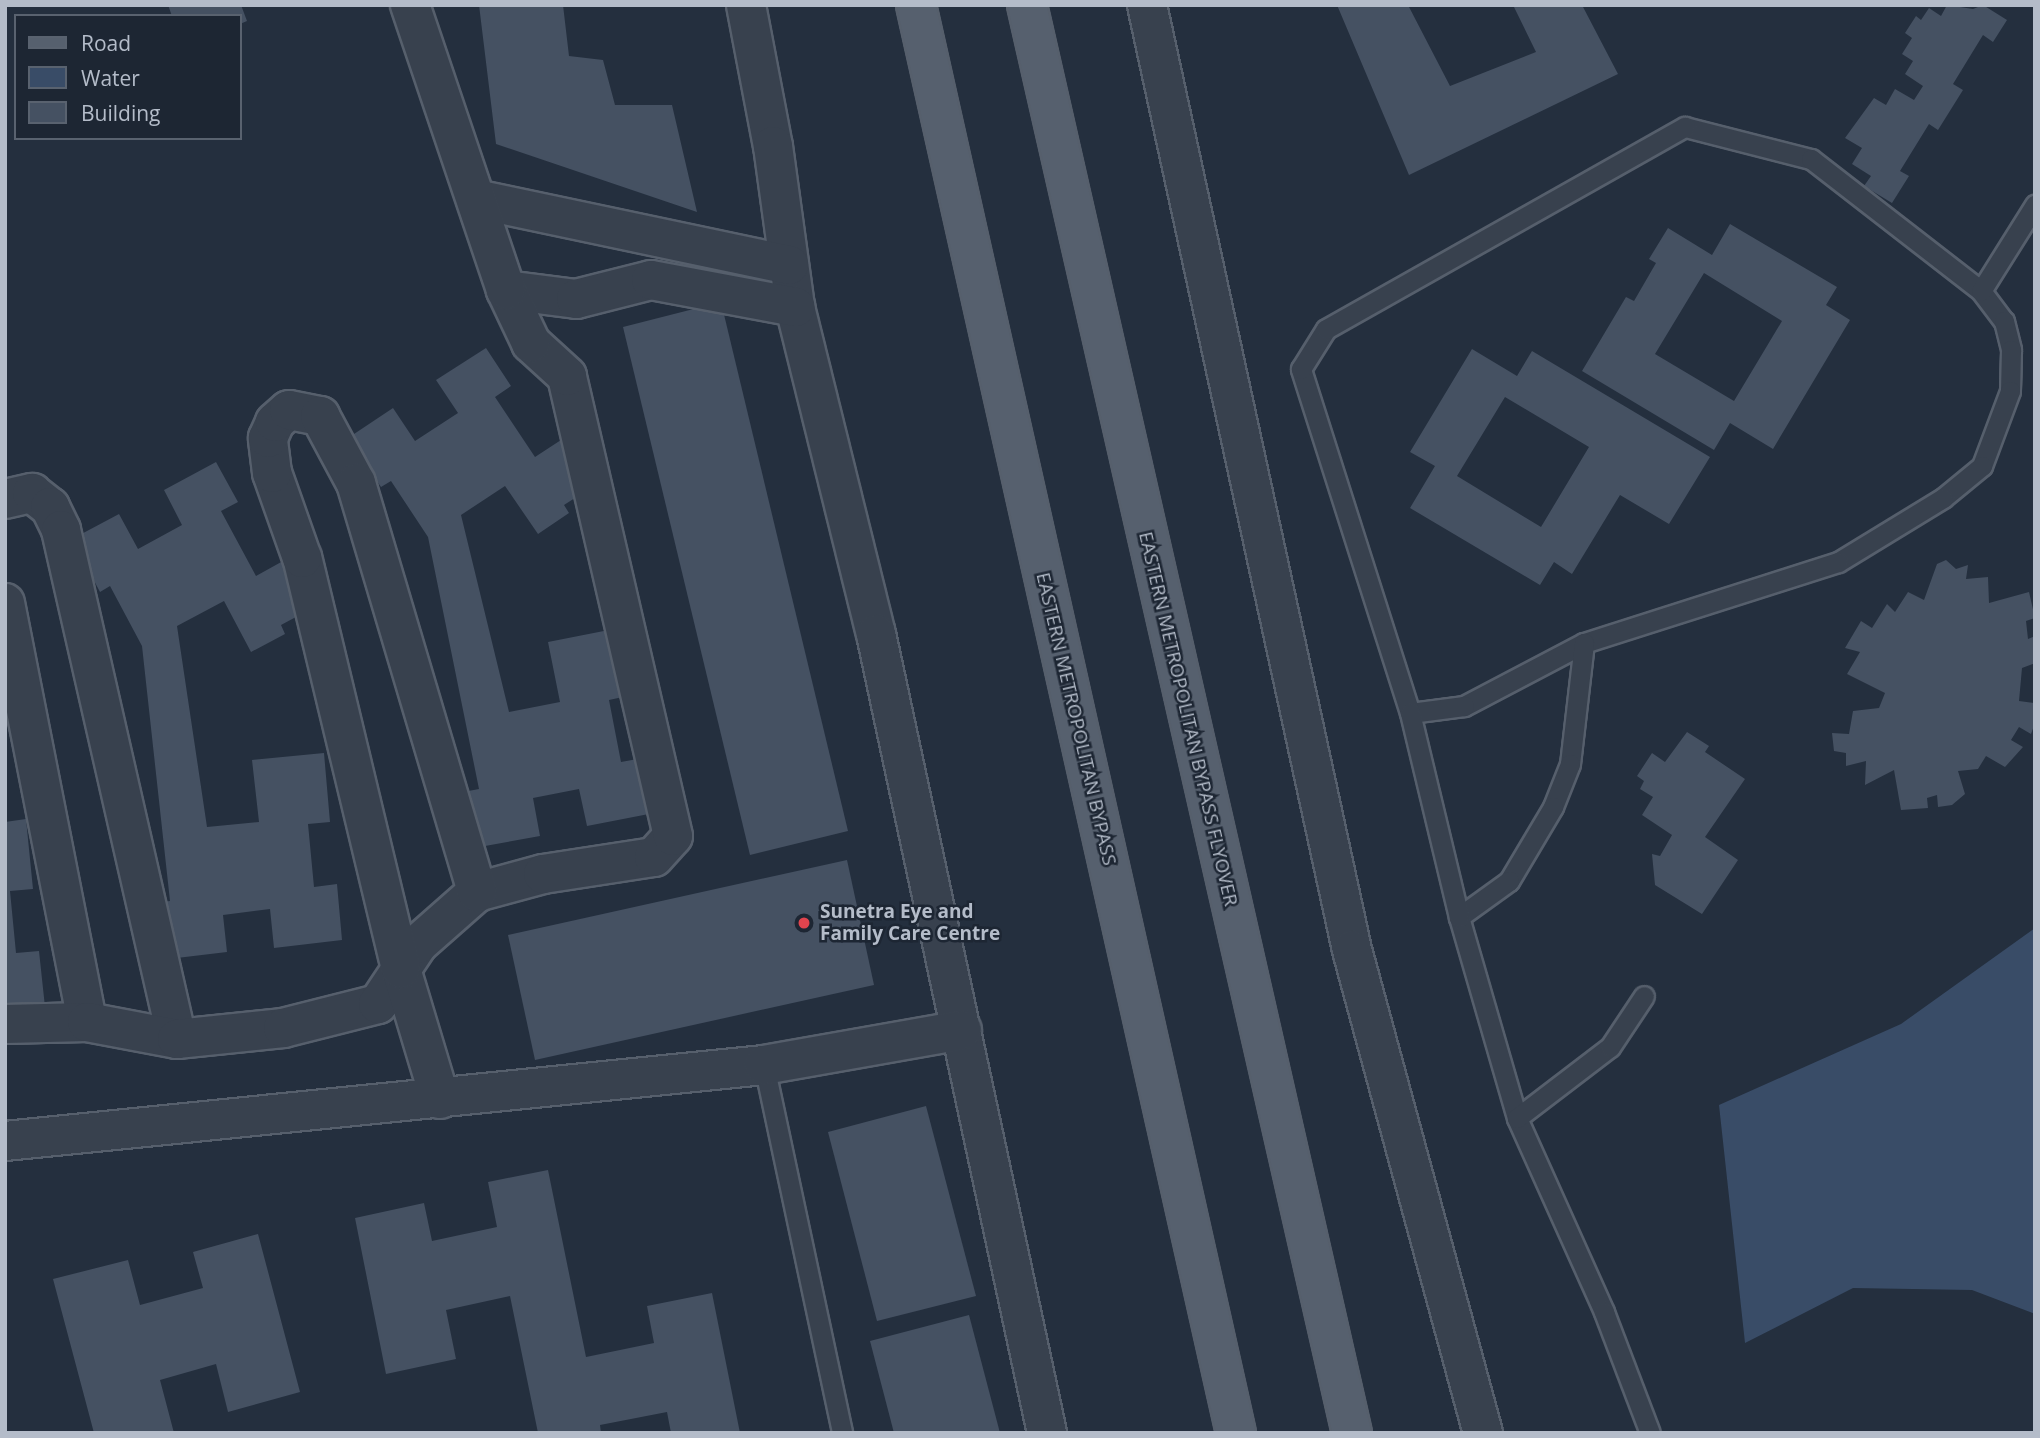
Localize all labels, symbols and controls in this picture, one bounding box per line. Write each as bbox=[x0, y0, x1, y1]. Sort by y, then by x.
legend bbox=[14, 14, 242, 140]
text: Road bbox=[81, 29, 131, 57]
text: Water bbox=[81, 64, 140, 92]
text: Building bbox=[81, 99, 160, 127]
street label: EASTERN METROPOLITAN BYPASS FLYOVER bbox=[1134, 530, 1242, 908]
street label: EASTERN METROPOLITAN BYPASS bbox=[1031, 570, 1121, 868]
place label: Sunetra Eye and Family Care Centre bbox=[820, 901, 1000, 945]
marker: Sunetra Eye and Family Care Centre bbox=[794, 913, 814, 933]

